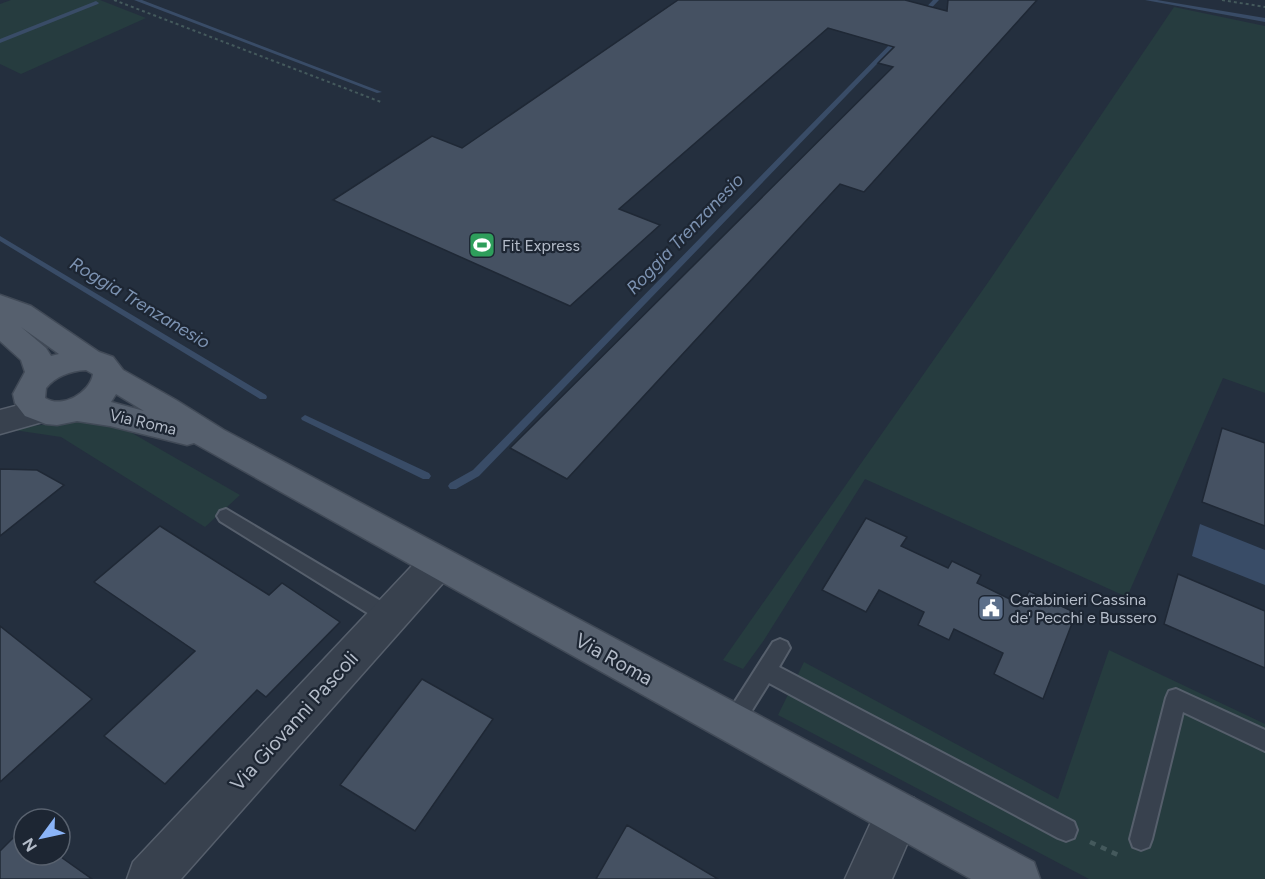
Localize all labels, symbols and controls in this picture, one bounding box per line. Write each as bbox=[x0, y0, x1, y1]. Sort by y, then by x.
water label: Roggia Trenzanesio bbox=[622, 169, 748, 299]
sports icon: Fit Express bbox=[467, 230, 497, 260]
place label: Fit Express bbox=[502, 236, 580, 255]
water label: Roggia Trenzanesio bbox=[66, 252, 214, 354]
street label: Via Roma bbox=[108, 405, 178, 439]
place label: Carabinieri Cassina de' Pecchi e Bussero bbox=[1010, 590, 1157, 627]
public building icon: Carabinieri Cassina de' Pecchi e Bussero bbox=[976, 593, 1006, 623]
street label: Via Roma bbox=[571, 628, 657, 690]
street label: Via Giovanni Pascoli bbox=[225, 646, 363, 796]
north arrow bbox=[12, 807, 72, 867]
text: N bbox=[19, 835, 41, 855]

